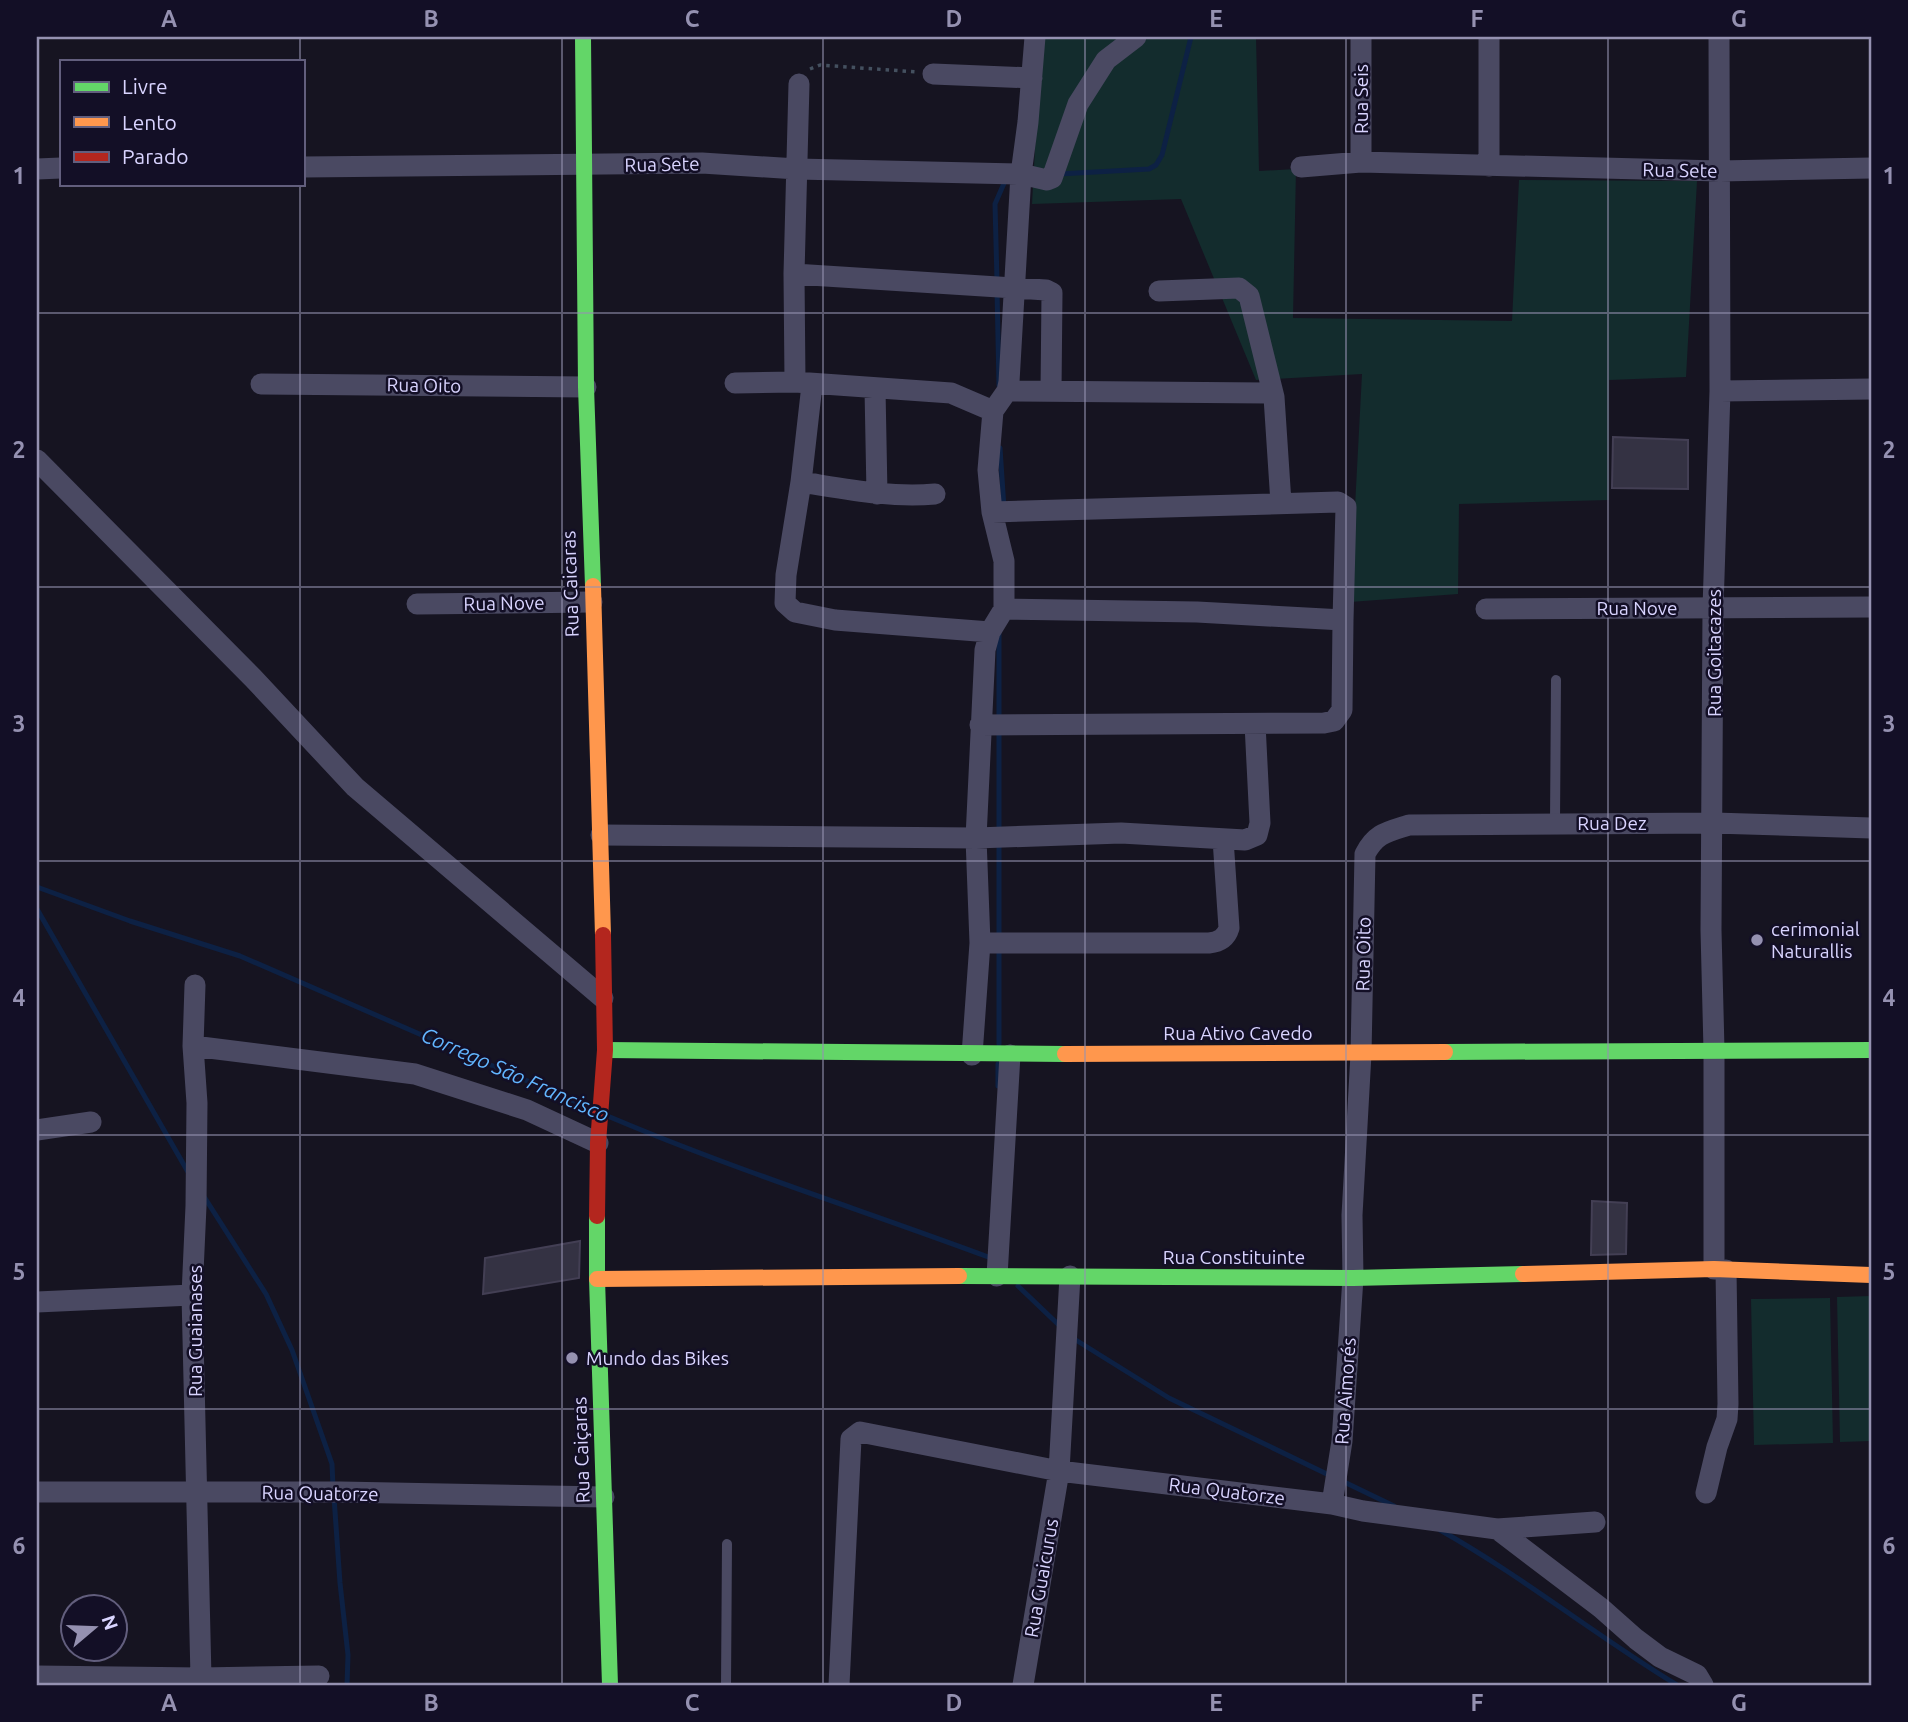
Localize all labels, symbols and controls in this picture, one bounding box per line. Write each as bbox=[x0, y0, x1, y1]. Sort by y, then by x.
text: A bbox=[161, 6, 177, 31]
text: B bbox=[423, 6, 439, 31]
text: C bbox=[685, 6, 700, 31]
text: D bbox=[946, 6, 962, 31]
text: E bbox=[1209, 6, 1223, 31]
text: F bbox=[1471, 6, 1484, 31]
text: G bbox=[1731, 6, 1747, 31]
legend bbox=[60, 60, 304, 186]
street label: Rua Seis bbox=[1350, 64, 1372, 134]
text: Livre bbox=[122, 74, 168, 98]
text: Lento bbox=[122, 110, 177, 134]
text: Parado bbox=[122, 144, 188, 168]
street label: Rua Sete bbox=[624, 152, 700, 176]
street label: Rua Sete bbox=[1642, 158, 1718, 182]
text: 1 bbox=[13, 163, 25, 188]
text: 1 bbox=[1883, 163, 1895, 188]
street label: Rua Oito bbox=[386, 373, 462, 397]
text: 2 bbox=[13, 437, 25, 462]
text: 2 bbox=[1883, 437, 1895, 462]
street label: Rua Caicaras bbox=[557, 530, 583, 638]
street label: Rua Goitacazes bbox=[1703, 589, 1725, 717]
street label: Rua Nove bbox=[463, 591, 545, 615]
street label: Rua Nove bbox=[1596, 597, 1678, 619]
text: 3 bbox=[13, 711, 25, 736]
text: 3 bbox=[1883, 711, 1895, 736]
street label: Rua Dez bbox=[1577, 812, 1647, 834]
street label: Rua Oito bbox=[1351, 916, 1375, 992]
place label: cerimonial Naturallis bbox=[1771, 918, 1860, 962]
marker: cerimonial Naturallis bbox=[1749, 932, 1765, 948]
text: 4 bbox=[13, 985, 26, 1010]
text: 4 bbox=[1883, 985, 1896, 1010]
water label: Corrego São Francisco bbox=[418, 1022, 613, 1126]
street label: Rua Ativo Cavedo bbox=[1163, 1022, 1313, 1044]
street label: Rua Constituinte bbox=[1163, 1246, 1305, 1268]
text: 5 bbox=[13, 1259, 25, 1284]
text: 5 bbox=[1883, 1259, 1895, 1284]
street label: Rua Guaianases bbox=[184, 1265, 206, 1397]
street label: Rua Aimorés bbox=[1330, 1337, 1360, 1445]
place label: Mundo das Bikes bbox=[586, 1347, 729, 1369]
marker: Mundo das Bikes bbox=[564, 1350, 580, 1366]
street label: Rua Caiçaras bbox=[568, 1396, 594, 1504]
street label: Rua Quatorze bbox=[1168, 1473, 1286, 1509]
street label: Rua Quatorze bbox=[261, 1481, 379, 1505]
street label: Rua Guaicurus bbox=[1020, 1517, 1062, 1639]
text: 6 bbox=[13, 1533, 26, 1558]
text: 6 bbox=[1883, 1533, 1896, 1558]
north arrow bbox=[60, 1592, 130, 1662]
text: N bbox=[97, 1612, 123, 1633]
text: A bbox=[161, 1690, 177, 1715]
text: B bbox=[423, 1690, 439, 1715]
text: C bbox=[685, 1690, 700, 1715]
text: D bbox=[946, 1690, 962, 1715]
text: E bbox=[1209, 1690, 1223, 1715]
text: F bbox=[1471, 1690, 1484, 1715]
text: G bbox=[1731, 1690, 1747, 1715]

